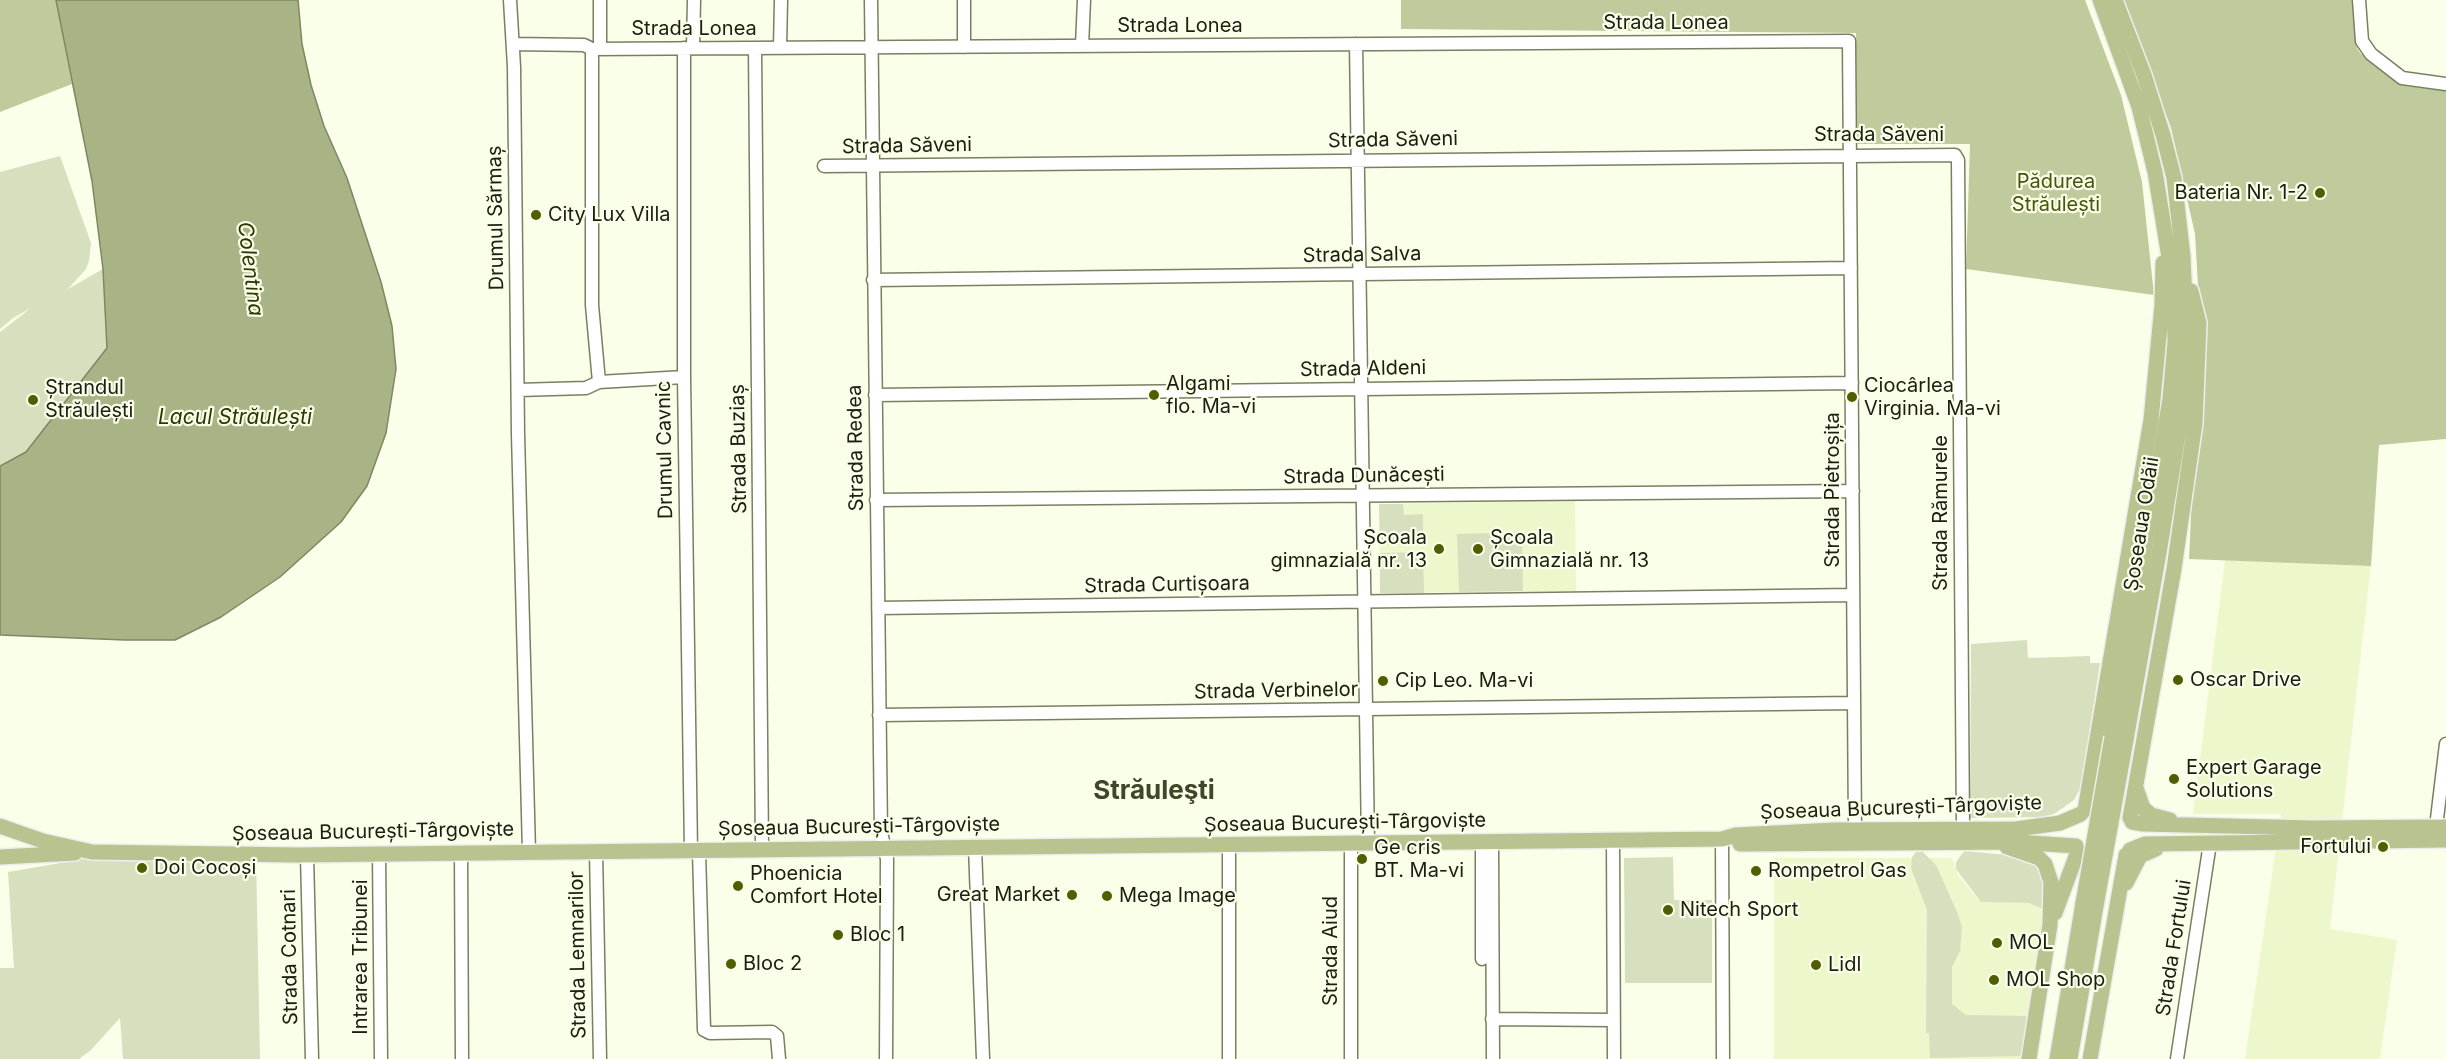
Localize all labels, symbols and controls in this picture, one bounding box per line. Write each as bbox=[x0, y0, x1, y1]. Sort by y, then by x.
street label: Strada Lonea bbox=[1603, 11, 1729, 35]
street label: Strada Lonea bbox=[1117, 14, 1243, 38]
street label: Strada Lonea bbox=[631, 17, 757, 41]
street label: Strada Săveni bbox=[1814, 123, 1944, 147]
street label: Strada Săveni bbox=[1328, 127, 1458, 153]
street label: Strada Săveni bbox=[842, 133, 972, 159]
street label: Drumul Sărmaș bbox=[483, 145, 509, 291]
park label: Pădurea Străulești bbox=[2012, 170, 2100, 217]
place label: Bateria Nr. 1-2 bbox=[2175, 181, 2308, 205]
marker: Bateria Nr. 1-2 bbox=[2313, 186, 2327, 200]
place label: City Lux Villa bbox=[548, 203, 670, 227]
marker: City Lux Villa bbox=[529, 208, 543, 222]
water label: Colentina bbox=[232, 220, 268, 318]
street label: Strada Salva bbox=[1302, 242, 1422, 268]
street label: Strada Aldeni bbox=[1300, 356, 1426, 382]
place label: Algami flo. Ma-vi bbox=[1166, 372, 1256, 419]
place label: Ciocârlea Virginia. Ma-vi bbox=[1864, 374, 2001, 421]
place label: Ștrandul Străulești bbox=[45, 376, 133, 423]
street label: Drumul Cavnic bbox=[652, 381, 678, 519]
street label: Strada Buziaș bbox=[726, 384, 752, 514]
street label: Strada Redea bbox=[843, 384, 869, 512]
marker: Algami flo. Ma-vi bbox=[1147, 388, 1161, 402]
marker: Ciocârlea Virginia. Ma-vi bbox=[1845, 390, 1859, 404]
marker: Ștrandul Străulești bbox=[26, 393, 40, 407]
water label: Lacul Străulești bbox=[158, 405, 312, 431]
street label: Strada Pietroșița bbox=[1821, 412, 1845, 568]
street label: Strada Rămurele bbox=[1929, 435, 1953, 591]
street label: Șoseaua Odăii bbox=[2120, 455, 2164, 593]
street label: Strada Dunăcești bbox=[1283, 463, 1445, 489]
place label: Școala gimnazială nr. 13 bbox=[1271, 526, 1427, 573]
place label: Școala Gimnazială nr. 13 bbox=[1490, 526, 1649, 573]
marker: Școala gimnazială nr. 13 bbox=[1432, 542, 1446, 556]
marker: Școala Gimnazială nr. 13 bbox=[1471, 542, 1485, 556]
street label: Strada Curtișoara bbox=[1084, 572, 1250, 598]
place label: Oscar Drive bbox=[2190, 668, 2301, 692]
place label: Cip Leo. Ma-vi bbox=[1395, 669, 1533, 693]
marker: Oscar Drive bbox=[2171, 673, 2185, 687]
marker: Cip Leo. Ma-vi bbox=[1376, 674, 1390, 688]
street label: Strada Verbinelor bbox=[1194, 678, 1358, 704]
place label: Expert Garage Solutions bbox=[2186, 756, 2322, 803]
marker: Expert Garage Solutions bbox=[2167, 772, 2181, 786]
district label: Străuleşti bbox=[1093, 775, 1215, 807]
street label: Șoseaua București-Târgoviște bbox=[1760, 791, 2042, 825]
street label: Șoseaua București-Târgoviște bbox=[1204, 809, 1486, 837]
street label: Șoseaua București-Târgoviște bbox=[718, 813, 1000, 841]
street label: Șoseaua București-Târgoviște bbox=[232, 818, 514, 846]
place label: Fortului bbox=[2300, 835, 2371, 859]
place label: Ge cris BT. Ma-vi bbox=[1374, 836, 1464, 883]
marker: Fortului bbox=[2376, 840, 2390, 854]
marker: Ge cris BT. Ma-vi bbox=[1355, 852, 1369, 866]
place label: Doi Cocoși bbox=[154, 856, 256, 880]
place label: Rompetrol Gas bbox=[1768, 859, 1907, 883]
marker: Doi Cocoși bbox=[135, 861, 149, 875]
place label: Phoenicia Comfort Hotel bbox=[750, 862, 883, 909]
marker: Rompetrol Gas bbox=[1749, 864, 1763, 878]
street label: Strada Lemnarilor bbox=[565, 871, 591, 1039]
street label: Strada Fortului bbox=[2151, 878, 2197, 1018]
street label: Intrarea Tribunei bbox=[349, 879, 373, 1035]
marker: Phoenicia Comfort Hotel bbox=[731, 879, 745, 893]
place label: Great Market bbox=[937, 883, 1060, 907]
place label: Mega Image bbox=[1119, 884, 1236, 908]
marker: Great Market bbox=[1065, 888, 1079, 902]
street label: Strada Cotnari bbox=[277, 889, 303, 1025]
marker: Mega Image bbox=[1100, 889, 1114, 903]
street label: Strada Aiud bbox=[1319, 896, 1343, 1006]
place label: Nitech Sport bbox=[1680, 898, 1798, 922]
marker: Nitech Sport bbox=[1661, 903, 1675, 917]
place label: Bloc 1 bbox=[850, 923, 905, 947]
marker: Bloc 1 bbox=[831, 928, 845, 942]
place label: MOL bbox=[2009, 931, 2054, 955]
marker: MOL bbox=[1990, 936, 2004, 950]
place label: Bloc 2 bbox=[743, 952, 802, 976]
place label: Lidl bbox=[1828, 953, 1861, 977]
marker: Bloc 2 bbox=[724, 957, 738, 971]
marker: Lidl bbox=[1809, 958, 1823, 972]
place label: MOL Shop bbox=[2006, 968, 2105, 992]
marker: MOL Shop bbox=[1987, 973, 2001, 987]

